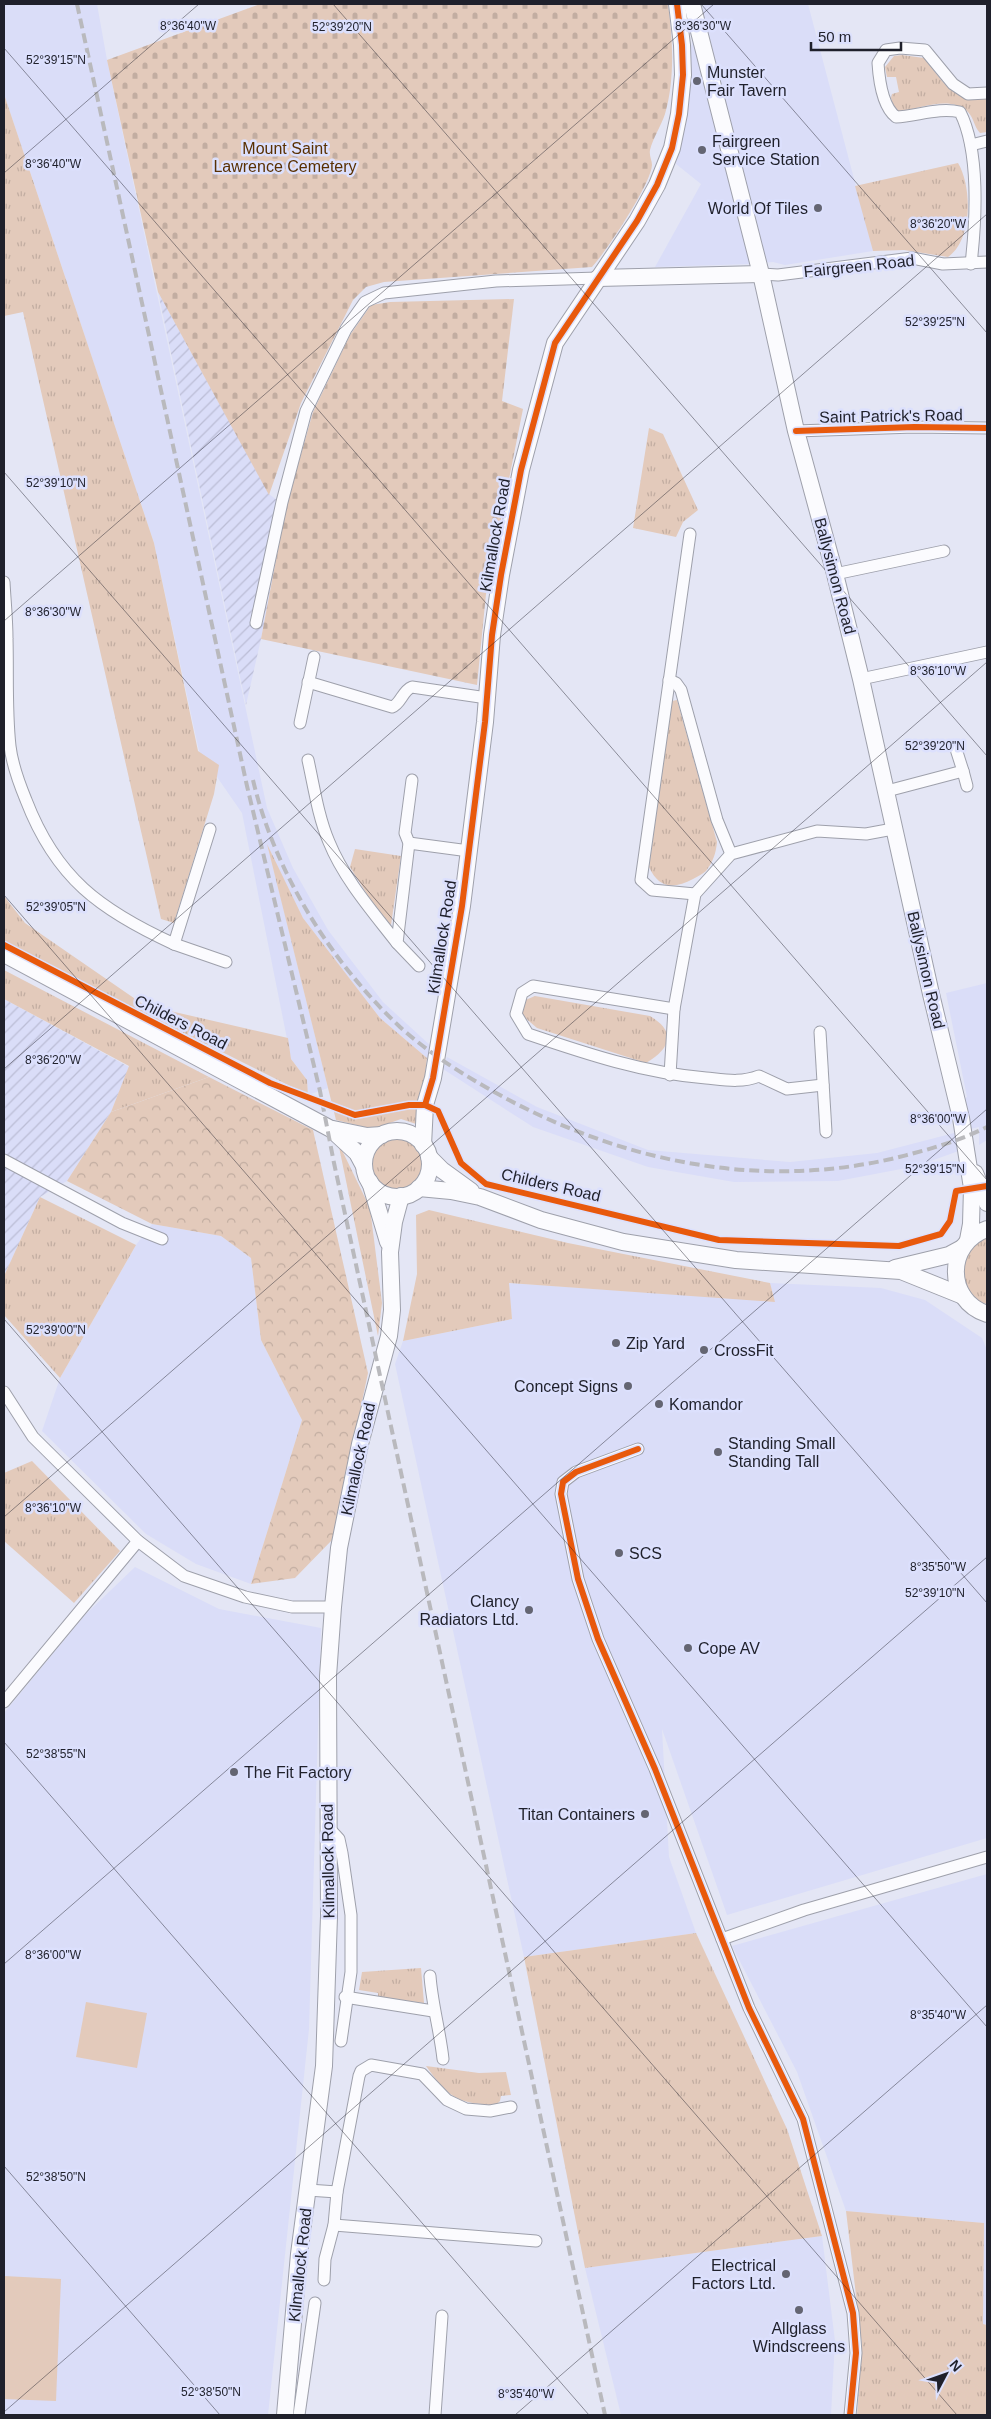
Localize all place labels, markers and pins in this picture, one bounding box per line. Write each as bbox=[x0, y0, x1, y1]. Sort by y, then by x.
place label: Munster Fair Tavern bbox=[707, 64, 787, 99]
marker: Munster Fair Tavern bbox=[691, 75, 703, 87]
place label: Fairgreen Service Station bbox=[712, 133, 820, 168]
marker: Fairgreen Service Station bbox=[696, 144, 708, 156]
place label: World Of Tiles bbox=[708, 200, 808, 217]
marker: World Of Tiles bbox=[812, 202, 824, 214]
place label: Zip Yard bbox=[626, 1335, 685, 1352]
marker: Zip Yard bbox=[610, 1337, 622, 1349]
place label: CrossFit bbox=[714, 1342, 774, 1359]
marker: CrossFit bbox=[698, 1344, 710, 1356]
place label: Concept Signs bbox=[514, 1378, 618, 1395]
marker: Concept Signs bbox=[622, 1380, 634, 1392]
place label: Komandor bbox=[669, 1396, 743, 1413]
marker: Komandor bbox=[653, 1398, 665, 1410]
place label: Standing Small Standing Tall bbox=[728, 1435, 836, 1470]
marker: Standing Small Standing Tall bbox=[712, 1446, 724, 1458]
place label: SCS bbox=[629, 1545, 662, 1562]
marker: SCS bbox=[613, 1547, 625, 1559]
place label: Clancy Radiators Ltd. bbox=[419, 1593, 519, 1628]
marker: Clancy Radiators Ltd. bbox=[523, 1604, 535, 1616]
place label: Cope AV bbox=[698, 1640, 760, 1657]
marker: Cope AV bbox=[682, 1642, 694, 1654]
place label: The Fit Factory bbox=[244, 1764, 352, 1781]
marker: The Fit Factory bbox=[228, 1766, 240, 1778]
place label: Titan Containers bbox=[518, 1806, 635, 1823]
marker: Titan Containers bbox=[639, 1808, 651, 1820]
place label: Electrical Factors Ltd. bbox=[692, 2257, 776, 2292]
marker: Electrical Factors Ltd. bbox=[780, 2268, 792, 2280]
marker: Allglass Windscreens bbox=[793, 2304, 805, 2316]
place label: Allglass Windscreens bbox=[753, 2320, 845, 2355]

